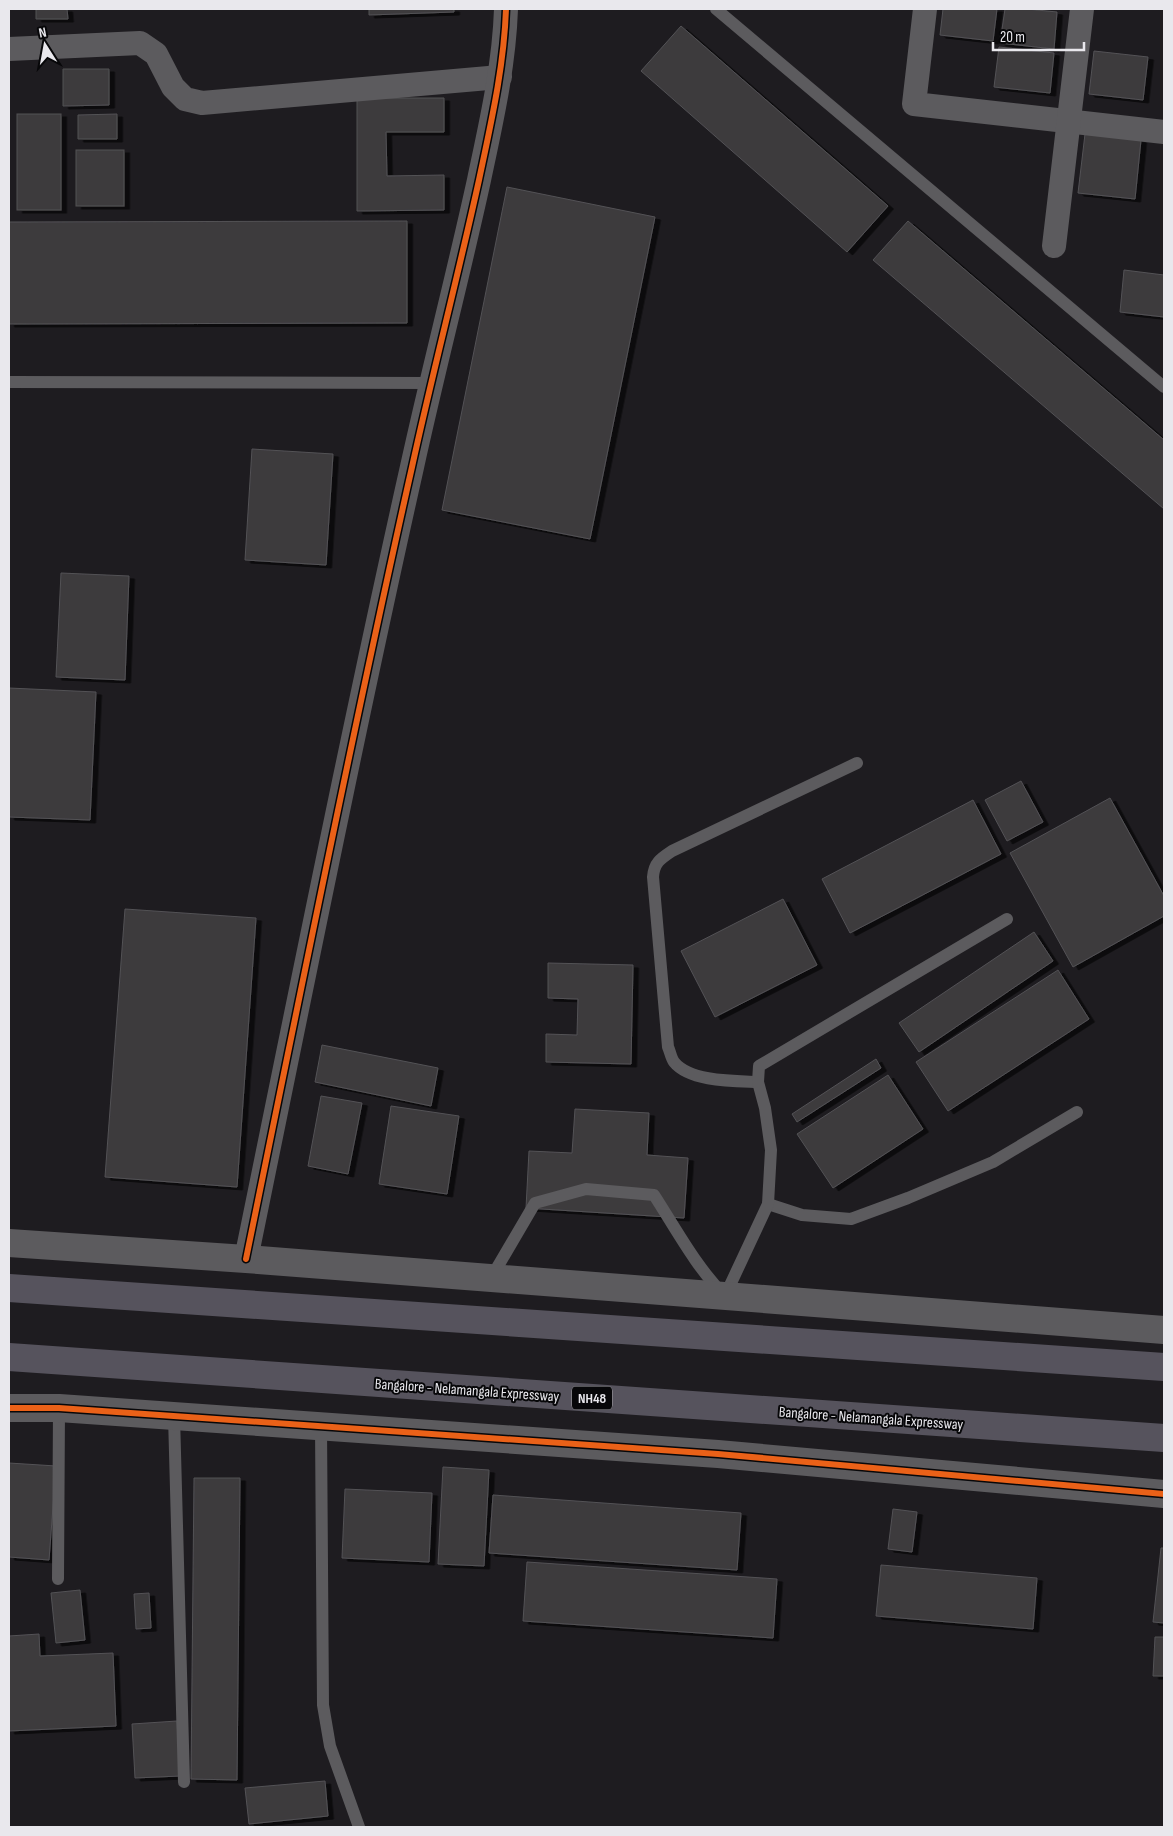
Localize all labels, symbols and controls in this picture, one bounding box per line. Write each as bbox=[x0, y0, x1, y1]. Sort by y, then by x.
north arrow bbox=[20, 20, 70, 70]
scale bar bbox=[993, 20, 1084, 52]
text: N bbox=[37, 24, 48, 42]
text: 20 m bbox=[1000, 28, 1025, 47]
street label: Bangalore - Nelamangala Expressway bbox=[374, 1375, 560, 1406]
road number: NH48 bbox=[572, 1386, 612, 1410]
street label: Bangalore - Nelamangala Expressway bbox=[778, 1403, 964, 1434]

